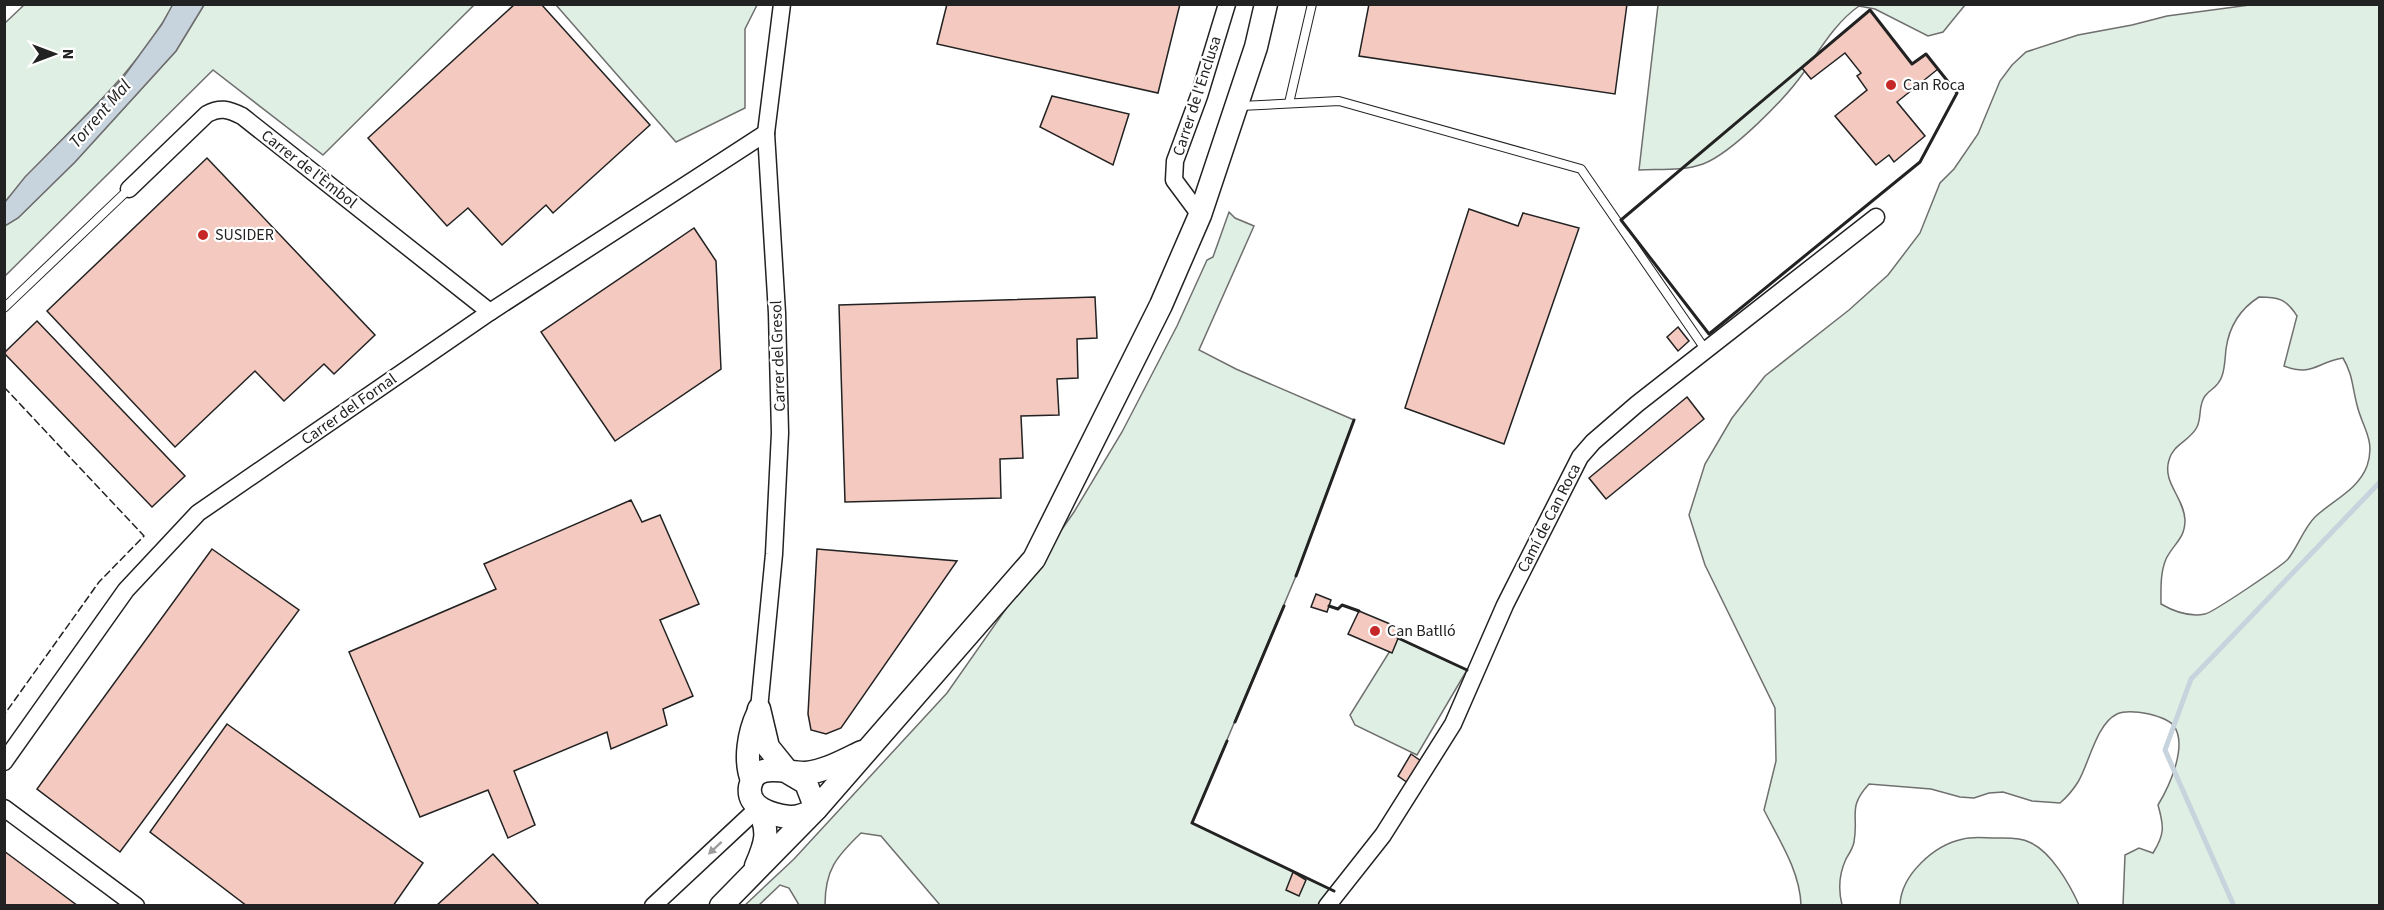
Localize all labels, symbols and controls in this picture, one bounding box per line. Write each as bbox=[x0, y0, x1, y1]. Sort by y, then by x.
north arrow bbox=[24, 24, 84, 84]
street label: Carrer de l'Enclusa bbox=[1167, 33, 1227, 159]
text: N bbox=[57, 49, 79, 59]
water label: Torrent Mal bbox=[63, 74, 137, 154]
place label: Can Roca bbox=[1903, 74, 1965, 96]
marker: Can Roca bbox=[1884, 78, 1898, 92]
street label: Carrer de l'Èmbol bbox=[256, 125, 362, 213]
place label: SUSIDER bbox=[215, 224, 274, 246]
marker: SUSIDER bbox=[196, 228, 210, 242]
street label: Carrer del Gresol bbox=[765, 300, 791, 412]
street label: Carrer del Fornal bbox=[297, 368, 401, 450]
street label: Camí de Can Roca bbox=[1512, 460, 1586, 576]
place label: Can Batlló bbox=[1387, 620, 1456, 642]
marker: Can Batlló bbox=[1368, 624, 1382, 638]
one-way arrow bbox=[708, 841, 723, 854]

